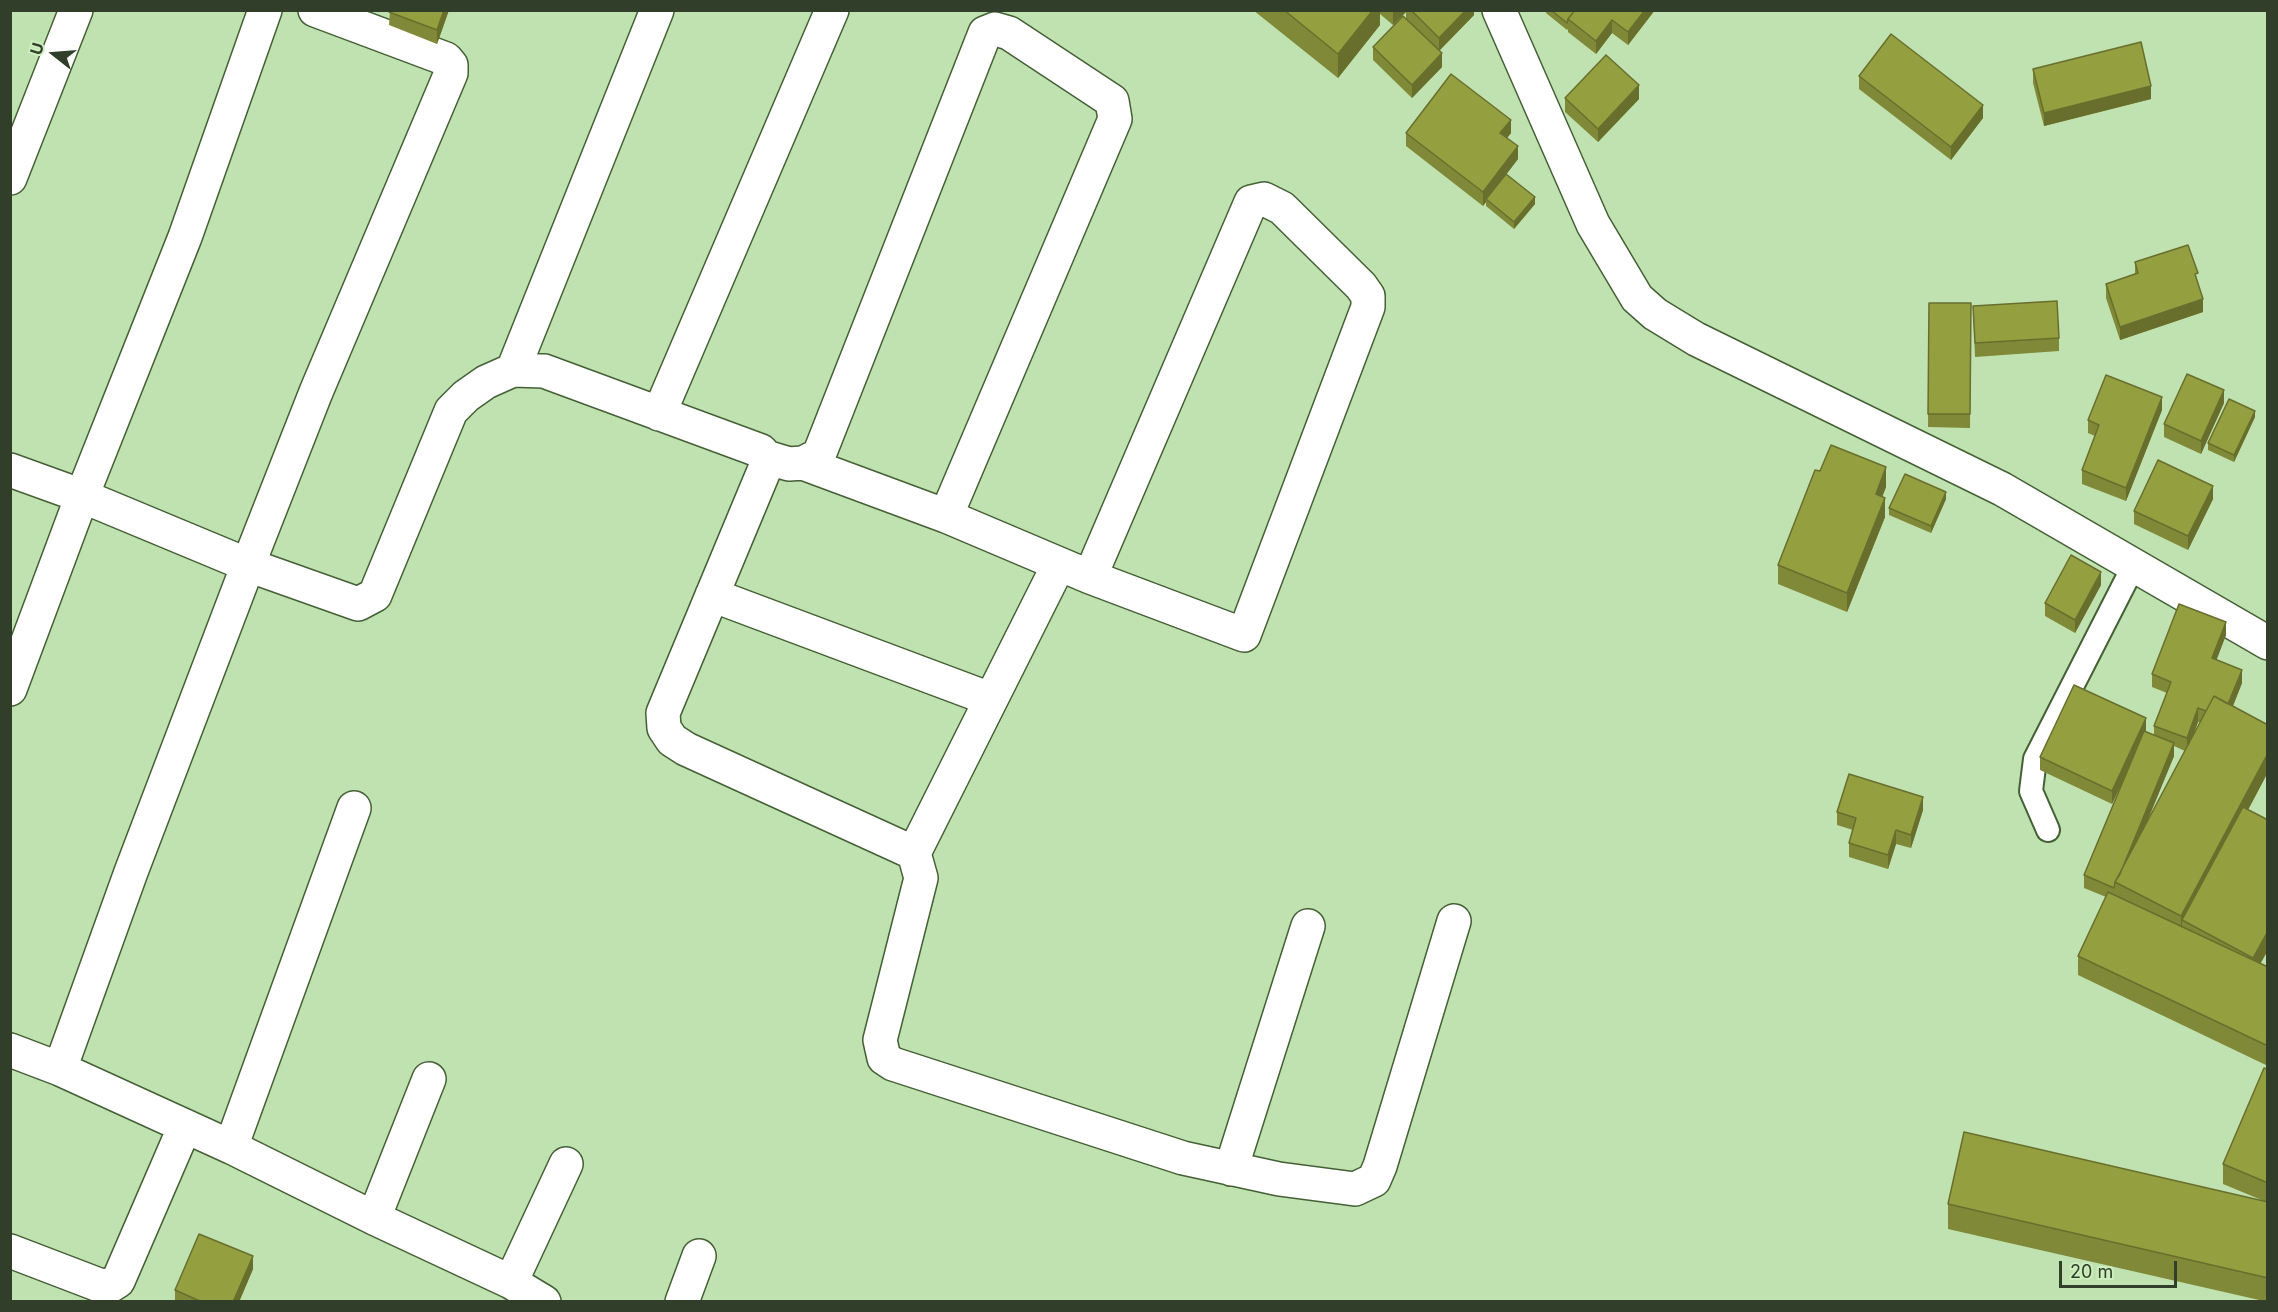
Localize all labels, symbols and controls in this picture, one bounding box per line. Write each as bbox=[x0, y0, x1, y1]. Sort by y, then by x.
north arrow bbox=[24, 24, 84, 84]
text: U bbox=[26, 40, 48, 57]
scale bar bbox=[2062, 1249, 2180, 1287]
text: 20 m bbox=[2070, 1261, 2113, 1282]

